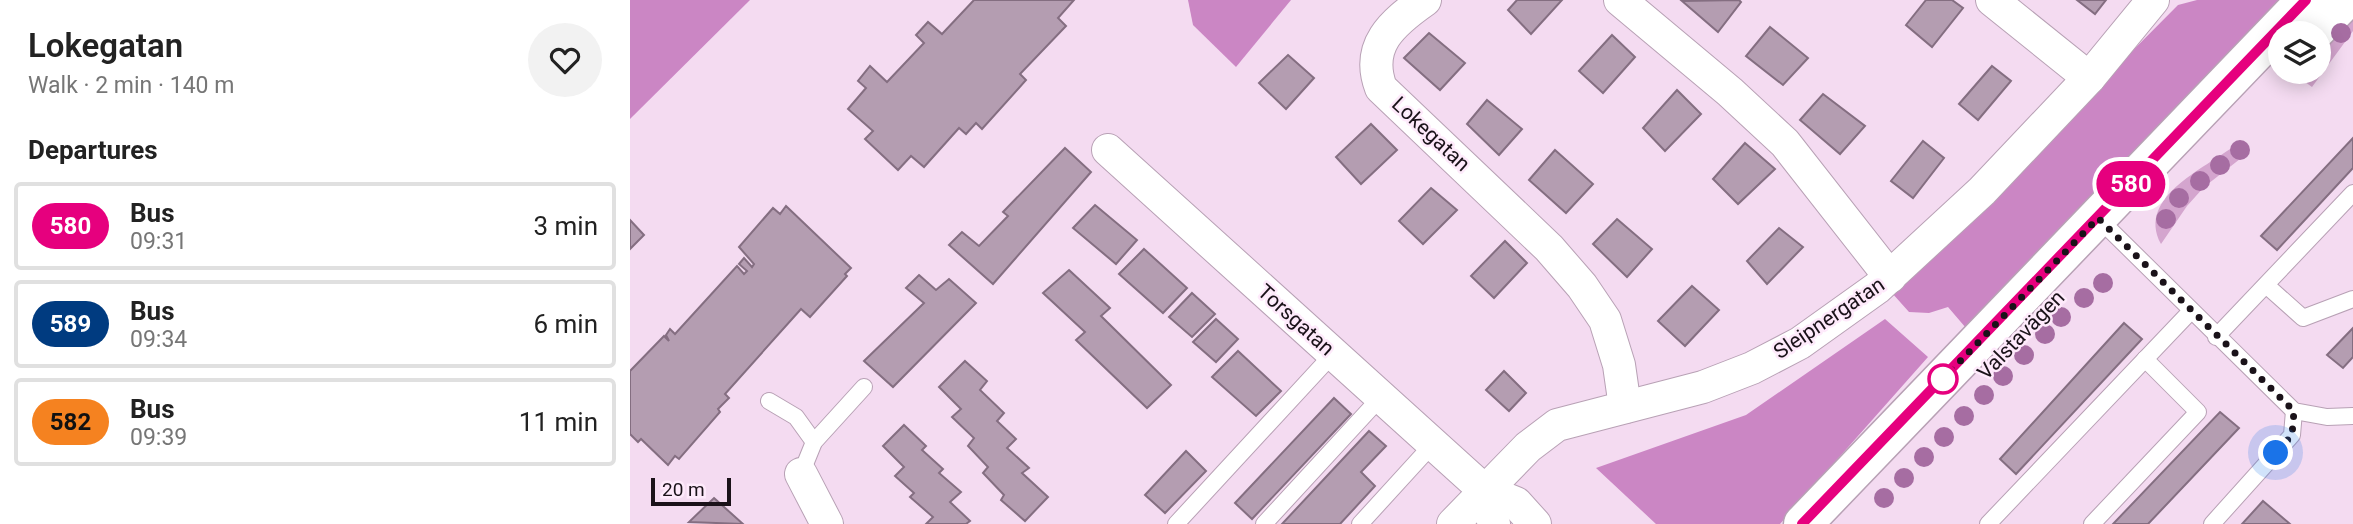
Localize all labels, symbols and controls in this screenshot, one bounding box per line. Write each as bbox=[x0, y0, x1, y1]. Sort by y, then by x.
map controls bbox=[2268, 21, 2331, 84]
button: layers bbox=[2268, 21, 2331, 84]
button: heart bbox=[528, 23, 602, 97]
text: Lokegatan bbox=[28, 26, 183, 65]
text: Walk · 2 min · 140 m bbox=[28, 72, 234, 99]
street label: Lokegatan bbox=[1387, 92, 1475, 176]
text: Departures bbox=[28, 135, 158, 165]
line badge: 580 bbox=[2091, 161, 2171, 207]
text: 580 bbox=[2110, 170, 2152, 198]
text: Bus bbox=[130, 198, 175, 228]
text: 3 min bbox=[533, 211, 598, 241]
text: 580 bbox=[50, 212, 91, 240]
text: 09:31 bbox=[130, 228, 187, 255]
street label: Sleipnergatan bbox=[1769, 272, 1889, 364]
street label: Torsgatan bbox=[1253, 279, 1339, 361]
street label: Valstavägen bbox=[1973, 286, 2069, 384]
text: Bus bbox=[130, 296, 175, 326]
text: 6 min bbox=[533, 309, 598, 339]
text: 589 bbox=[50, 310, 91, 338]
text: 09:34 bbox=[130, 326, 187, 353]
unlabelled marker bbox=[1928, 364, 1958, 394]
text: Bus bbox=[130, 394, 175, 424]
text: 11 min bbox=[519, 407, 598, 437]
text: 582 bbox=[50, 408, 91, 436]
text: 09:39 bbox=[130, 424, 187, 451]
your location bbox=[2258, 435, 2293, 470]
scale bar bbox=[651, 475, 732, 507]
text: 20 m bbox=[662, 478, 705, 501]

